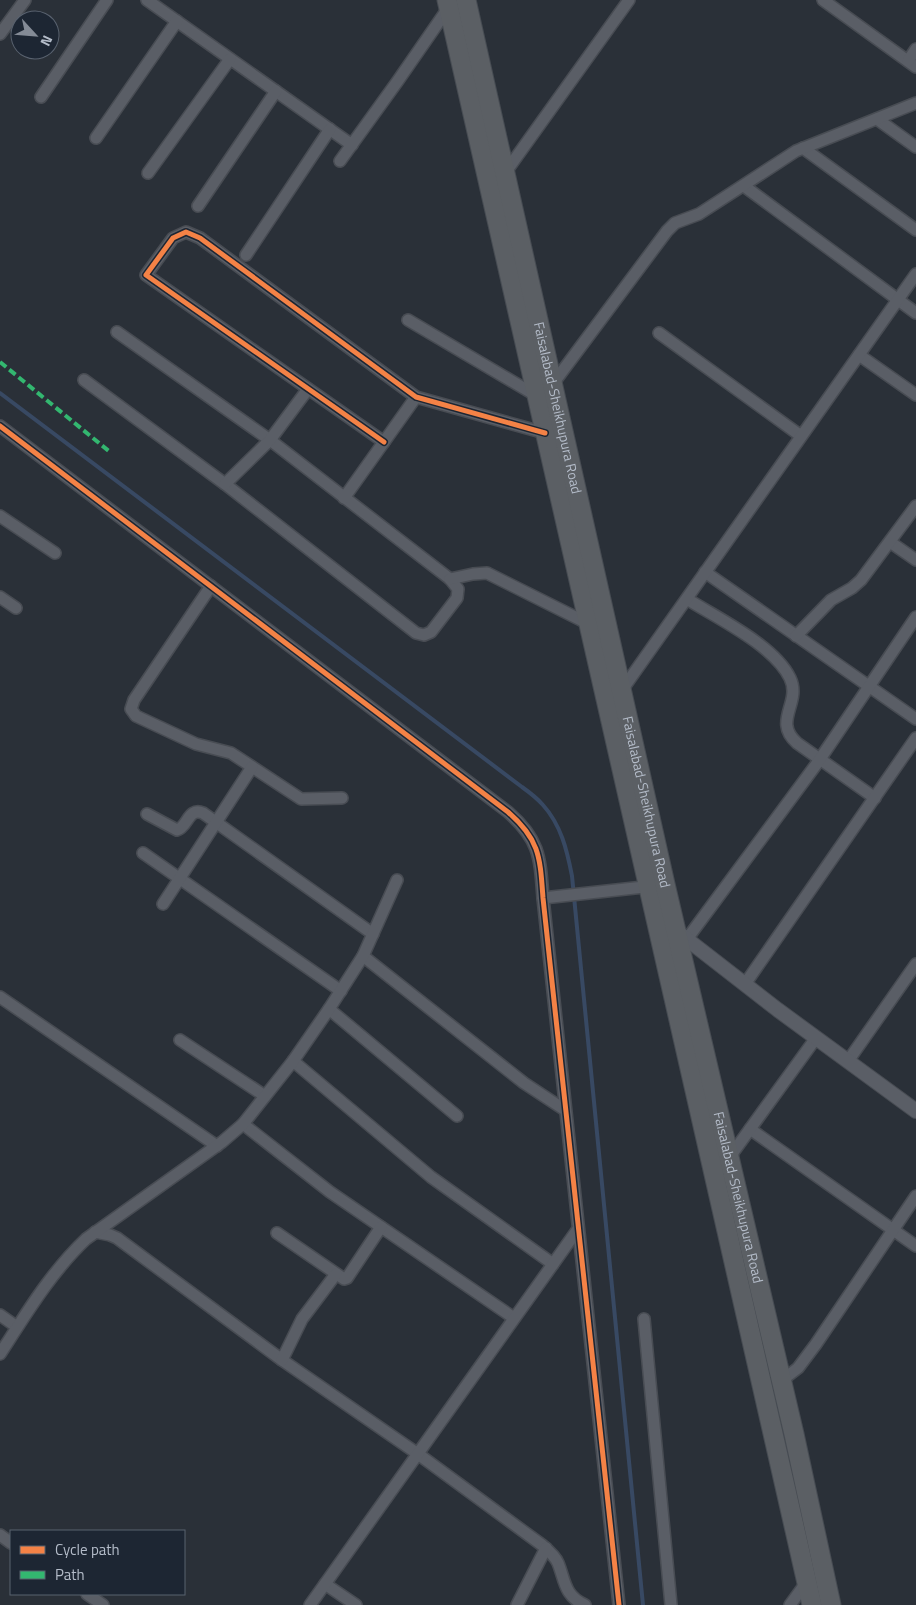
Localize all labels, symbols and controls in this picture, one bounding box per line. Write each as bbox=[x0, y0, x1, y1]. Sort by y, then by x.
north arrow bbox=[10, 10, 60, 60]
text: N bbox=[36, 32, 59, 50]
street label: Faisalabad-Sheikhupura Road bbox=[529, 320, 588, 496]
street label: Faisalabad-Sheikhupura Road bbox=[618, 714, 677, 890]
street label: Faisalabad-Sheikhupura Road bbox=[709, 1109, 769, 1285]
legend bbox=[10, 1530, 185, 1595]
text: Cycle path bbox=[55, 1538, 120, 1561]
text: Path bbox=[55, 1563, 85, 1586]

